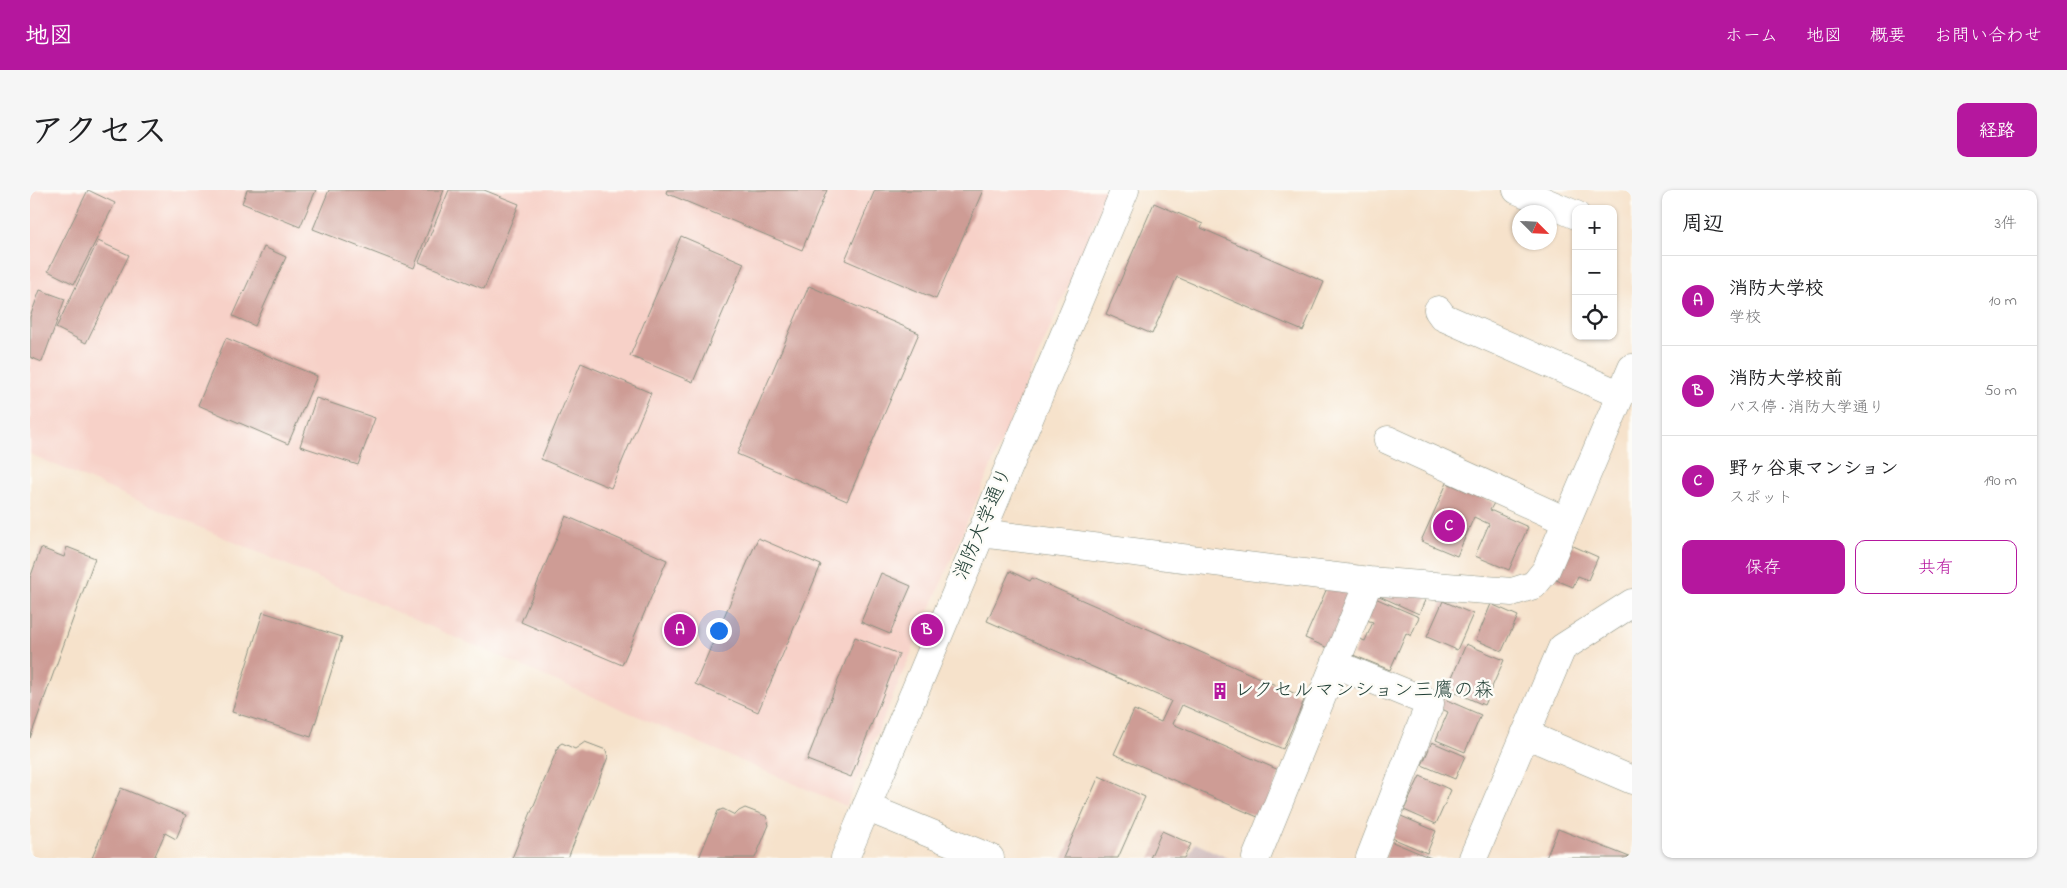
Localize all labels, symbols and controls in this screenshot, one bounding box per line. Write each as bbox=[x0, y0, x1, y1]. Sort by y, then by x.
text: 地図 bbox=[25, 20, 73, 55]
text: ホーム bbox=[1725, 24, 1778, 50]
text: 地図 bbox=[1806, 24, 1842, 50]
text: 概要 bbox=[1870, 24, 1906, 50]
text: お問い合わせ bbox=[1934, 24, 2042, 50]
button: 経路 bbox=[1957, 103, 2037, 157]
text: アクセス bbox=[30, 108, 168, 159]
north arrow bbox=[1512, 205, 1557, 250]
map controls bbox=[1572, 205, 1617, 340]
button: + bbox=[1572, 205, 1617, 250]
text: 周辺 bbox=[1682, 210, 1724, 240]
text: 3件 bbox=[1994, 212, 2017, 236]
button: − bbox=[1572, 250, 1617, 295]
text: 消防大学校 bbox=[1729, 276, 1824, 303]
text: A bbox=[1693, 289, 1703, 313]
text: 10 m bbox=[1989, 289, 2017, 313]
button: locate bbox=[1572, 295, 1617, 340]
text: 学校 bbox=[1729, 306, 1761, 330]
text: 消防大学校前 bbox=[1729, 366, 1843, 393]
text: B bbox=[1693, 379, 1703, 403]
text: 50 m bbox=[1985, 379, 2017, 403]
text: バス停 · 消防大学通り bbox=[1729, 396, 1884, 420]
text: 野ヶ谷東マンション bbox=[1729, 456, 1898, 483]
street label: 消防大学通り bbox=[947, 463, 1021, 585]
text: C bbox=[1694, 469, 1702, 493]
text: 190 m bbox=[1984, 469, 2017, 493]
text: スポット bbox=[1729, 486, 1793, 510]
pin: C bbox=[1433, 507, 1465, 545]
button: 保存 bbox=[1682, 540, 1845, 594]
button: 共有 bbox=[1855, 540, 2017, 594]
pin: A bbox=[664, 611, 696, 649]
pin: B bbox=[911, 611, 943, 649]
your location bbox=[706, 618, 732, 644]
place label: レクセルマンション三鷹の森 bbox=[1234, 677, 1494, 706]
building icon: レクセルマンション三鷹の森 bbox=[1210, 681, 1230, 701]

